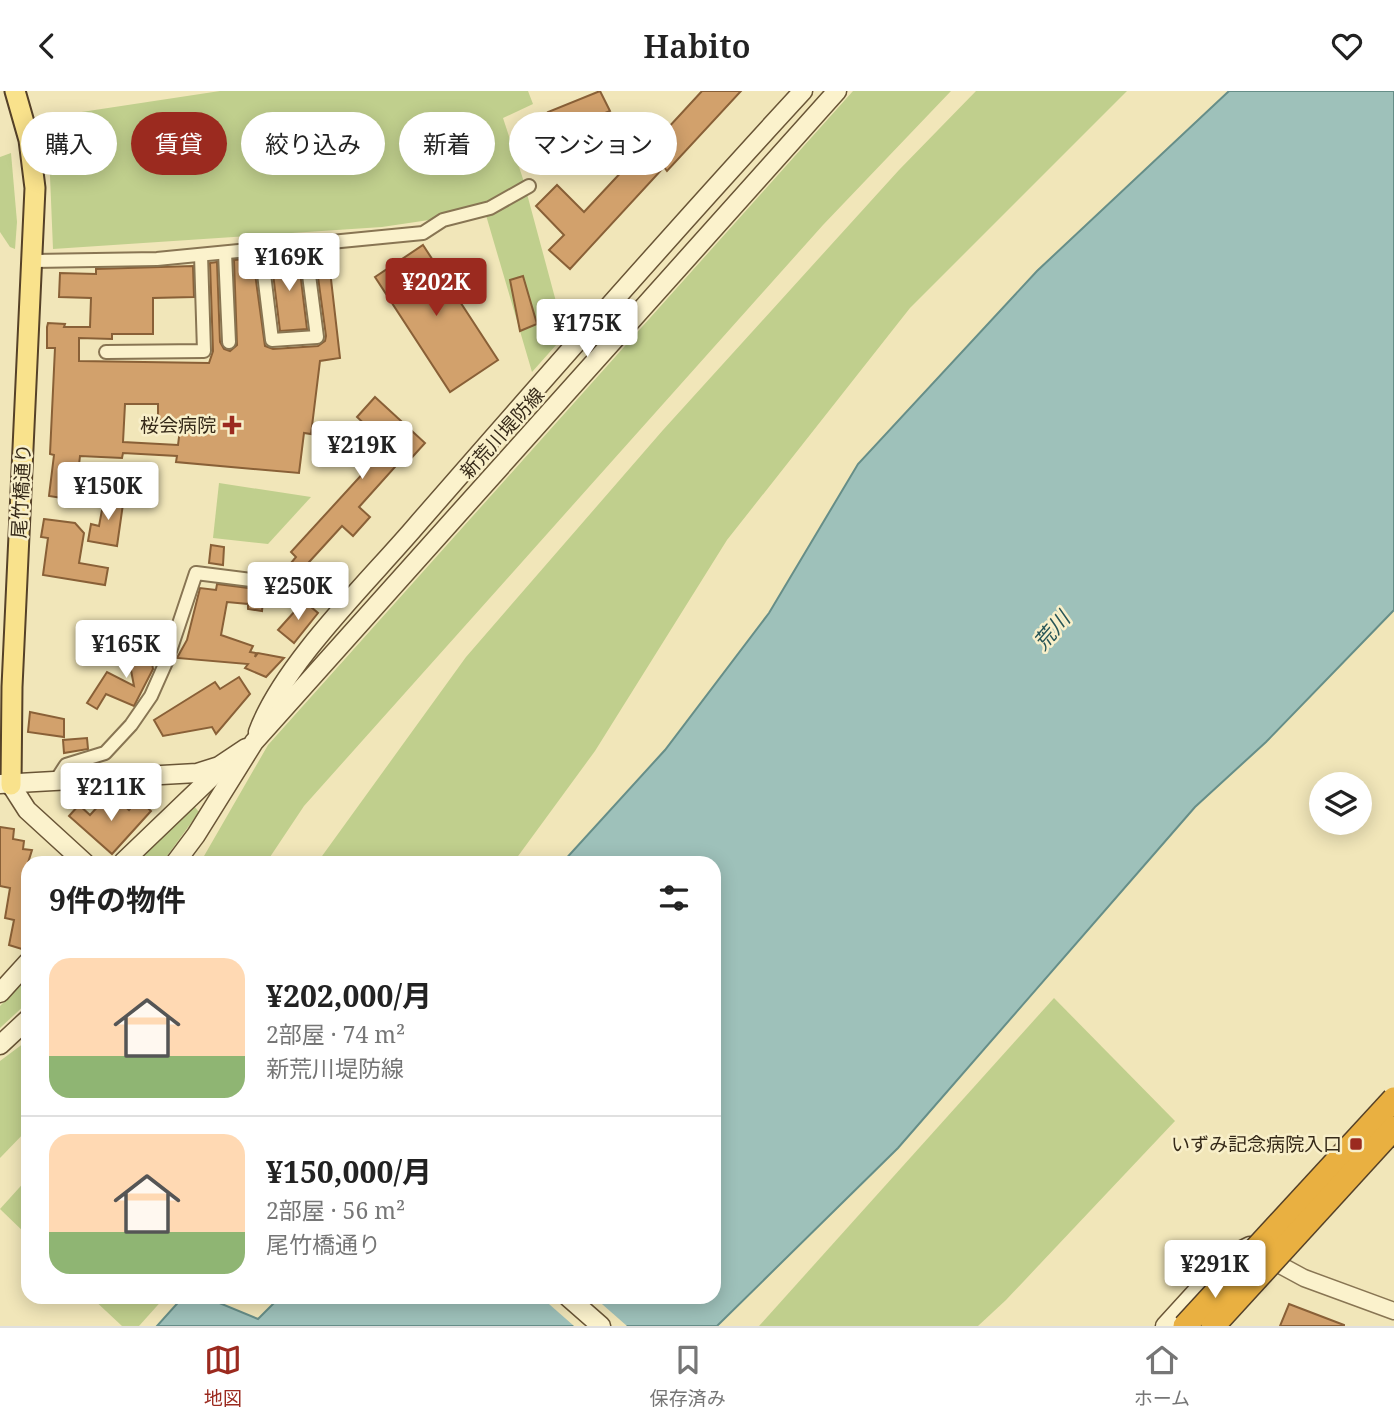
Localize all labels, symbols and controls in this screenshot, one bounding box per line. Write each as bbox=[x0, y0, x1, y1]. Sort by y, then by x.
text: Habito bbox=[643, 24, 751, 67]
icon: back bbox=[28, 27, 66, 65]
icon: heart bbox=[1328, 27, 1366, 65]
chip: 購入 bbox=[21, 112, 117, 175]
chip: 賃貸 bbox=[131, 112, 227, 175]
chip: 絞り込み bbox=[241, 112, 385, 175]
chip: 新着 bbox=[399, 112, 495, 175]
chip: マンション bbox=[509, 112, 677, 175]
pin: ¥169K bbox=[240, 233, 338, 293]
text: ¥169K bbox=[255, 240, 323, 272]
pin: ¥202K bbox=[387, 259, 485, 318]
text: ¥202K bbox=[402, 265, 470, 297]
pin: ¥175K bbox=[538, 299, 636, 359]
text: ¥175K bbox=[553, 306, 621, 338]
street label: 新荒川堤防線 bbox=[454, 382, 550, 484]
place label: 桜会病院 bbox=[140, 412, 216, 438]
marker: 桜会病院 bbox=[222, 415, 242, 435]
pin: ¥219K bbox=[313, 421, 411, 481]
text: ¥219K bbox=[328, 428, 396, 460]
street label: 尾竹橋通り bbox=[6, 443, 36, 539]
pin: ¥150K bbox=[59, 463, 157, 522]
text: ¥150K bbox=[74, 469, 142, 501]
pin: ¥250K bbox=[249, 563, 347, 622]
text: ¥250K bbox=[264, 569, 332, 601]
water label: 荒川 bbox=[1027, 604, 1077, 655]
pin: ¥165K bbox=[77, 621, 175, 680]
text: ¥165K bbox=[92, 627, 160, 659]
pin: ¥211K bbox=[62, 763, 160, 823]
text: ¥211K bbox=[77, 770, 145, 802]
map controls bbox=[1309, 772, 1372, 835]
button: layers bbox=[1309, 772, 1372, 835]
text: 9件の物件 bbox=[49, 879, 186, 920]
icon: filters bbox=[655, 879, 693, 917]
text: ¥202,000/月 bbox=[266, 975, 432, 1016]
icon: home bbox=[105, 986, 189, 1070]
text: 2部屋 · 74 m² bbox=[266, 1018, 405, 1050]
text: 新荒川堤防線 bbox=[266, 1052, 404, 1084]
place label: いずみ記念病院入口 bbox=[1171, 1131, 1342, 1157]
marker: いずみ記念病院入口 bbox=[1348, 1136, 1364, 1152]
text: ¥150,000/月 bbox=[266, 1151, 432, 1192]
icon: home bbox=[105, 1162, 189, 1246]
text: 2部屋 · 56 m² bbox=[266, 1194, 405, 1226]
text: 尾竹橋通り bbox=[266, 1228, 381, 1260]
pin: ¥291K bbox=[1166, 1241, 1264, 1300]
text: ¥291K bbox=[1181, 1247, 1249, 1279]
tab: 地図 bbox=[204, 1341, 242, 1411]
tab: 保存済み bbox=[650, 1341, 726, 1411]
tab: ホーム bbox=[1134, 1341, 1190, 1411]

